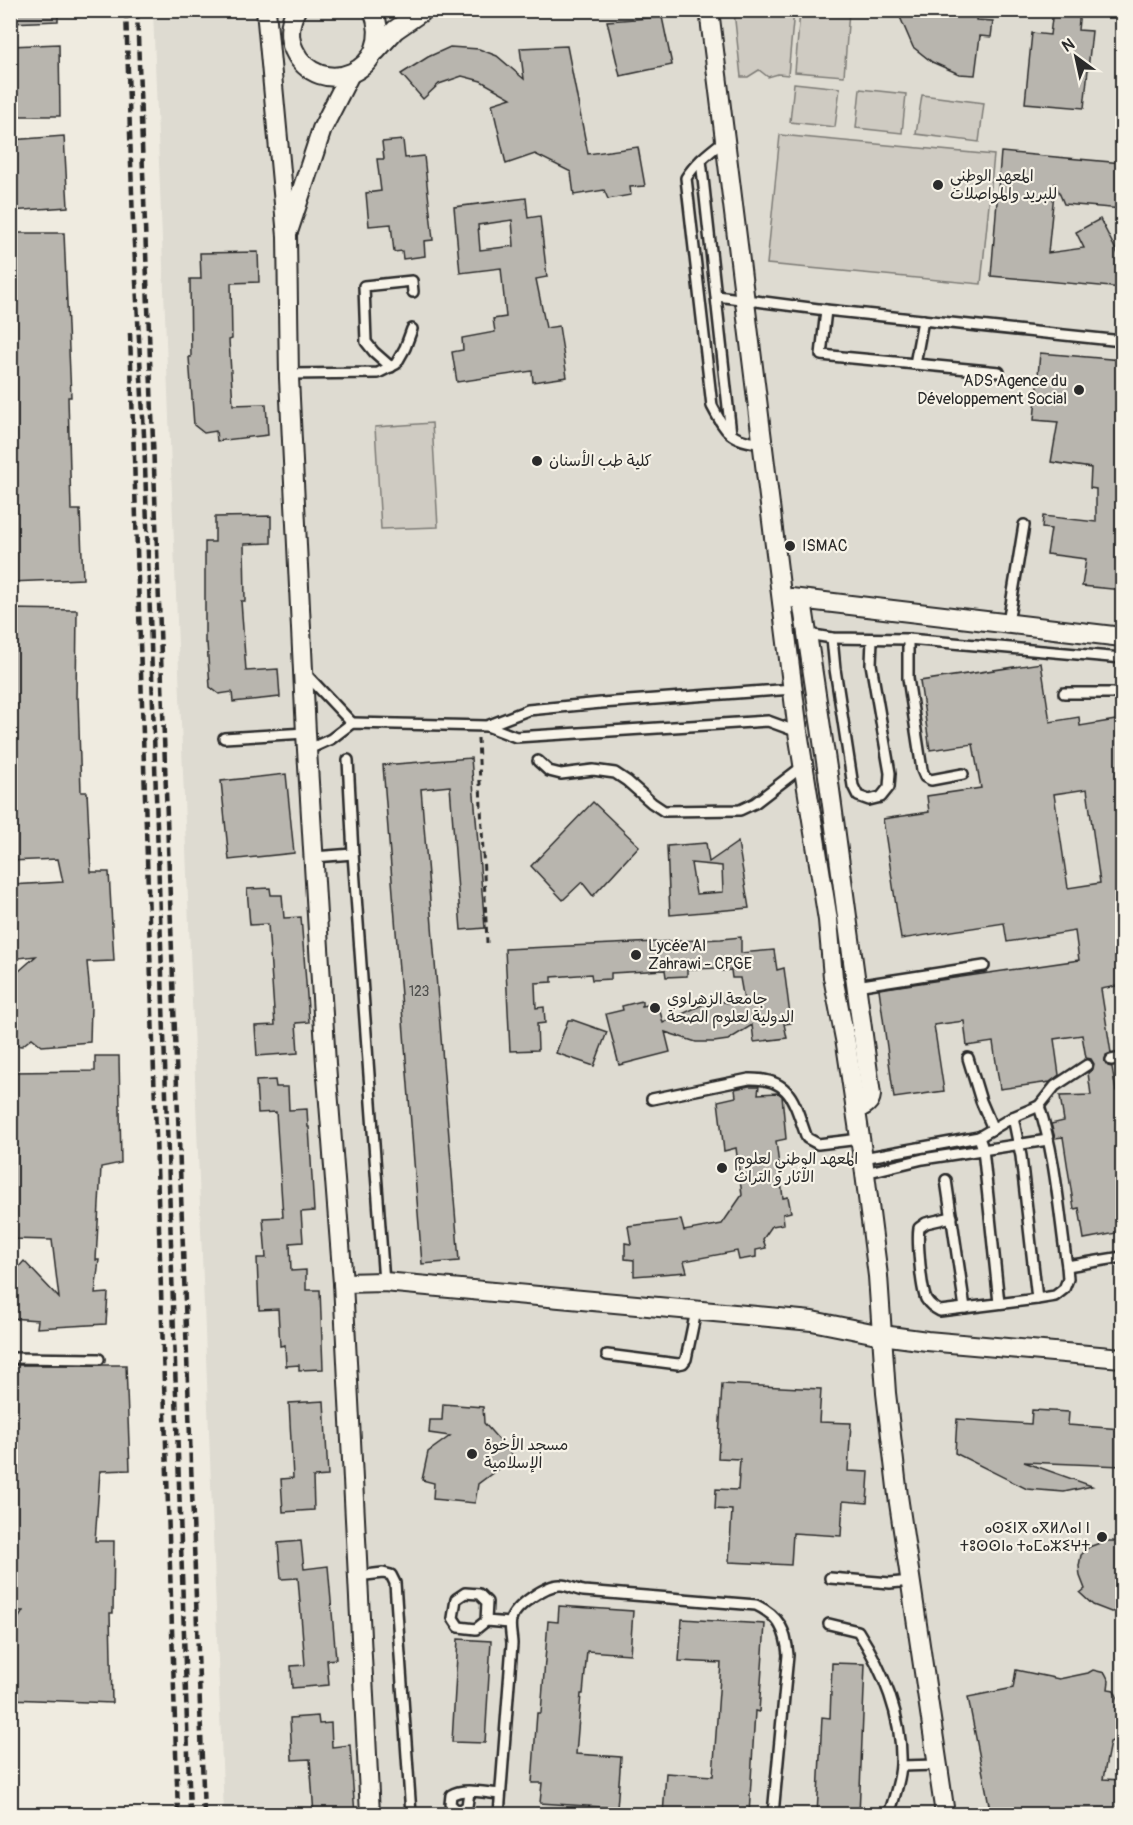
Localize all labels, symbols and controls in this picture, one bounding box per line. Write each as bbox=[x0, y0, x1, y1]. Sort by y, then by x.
north arrow bbox=[1046, 27, 1106, 87]
text: N bbox=[1058, 34, 1079, 57]
place label: المعهد الوطني للبريد والمواصلات bbox=[950, 166, 1057, 204]
marker: المعهد الوطني للبريد والمواصلات bbox=[931, 178, 945, 192]
place label: ADS Agence du Développement Social bbox=[917, 371, 1067, 409]
marker: ADS Agence du Développement Social bbox=[1072, 383, 1086, 397]
place label: كلية طب الأسنان bbox=[549, 450, 652, 471]
marker: كلية طب الأسنان bbox=[530, 454, 544, 468]
place label: ISMAC bbox=[802, 536, 848, 556]
marker: ISMAC bbox=[783, 539, 797, 553]
place label: Lycée Al Zahrawi - CPGE bbox=[648, 936, 752, 974]
marker: Lycée Al Zahrawi - CPGE bbox=[629, 948, 643, 962]
house number: 123 bbox=[409, 983, 430, 1000]
place label: جامعة الزهراوي الدولية لعلوم الصحة bbox=[667, 989, 794, 1029]
marker: جامعة الزهراوي الدولية لعلوم الصحة bbox=[648, 1001, 662, 1015]
place label: المعهد الوطني لعلوم الآثار و التراث bbox=[734, 1149, 858, 1187]
marker: المعهد الوطني لعلوم الآثار و التراث bbox=[715, 1161, 729, 1175]
place label: مسجد الأخوة الإسلامية bbox=[484, 1434, 568, 1473]
marker: مسجد الأخوة الإسلامية bbox=[465, 1447, 479, 1461]
place label: ⴰⵙⵉⵏⴳ ⴰⴳⵍⴷⴰⵏ ⵏ ⵜⵓⵙⵙⵏⴰ ⵜⴰⵎⴰⵣⵉⵖⵜ bbox=[960, 1518, 1090, 1556]
marker: ⴰⵙⵉⵏⴳ ⴰⴳⵍⴷⴰⵏ ⵏ ⵜⵓⵙⵙⵏⴰ ⵜⴰⵎⴰⵣⵉⵖⵜ bbox=[1095, 1530, 1109, 1544]

